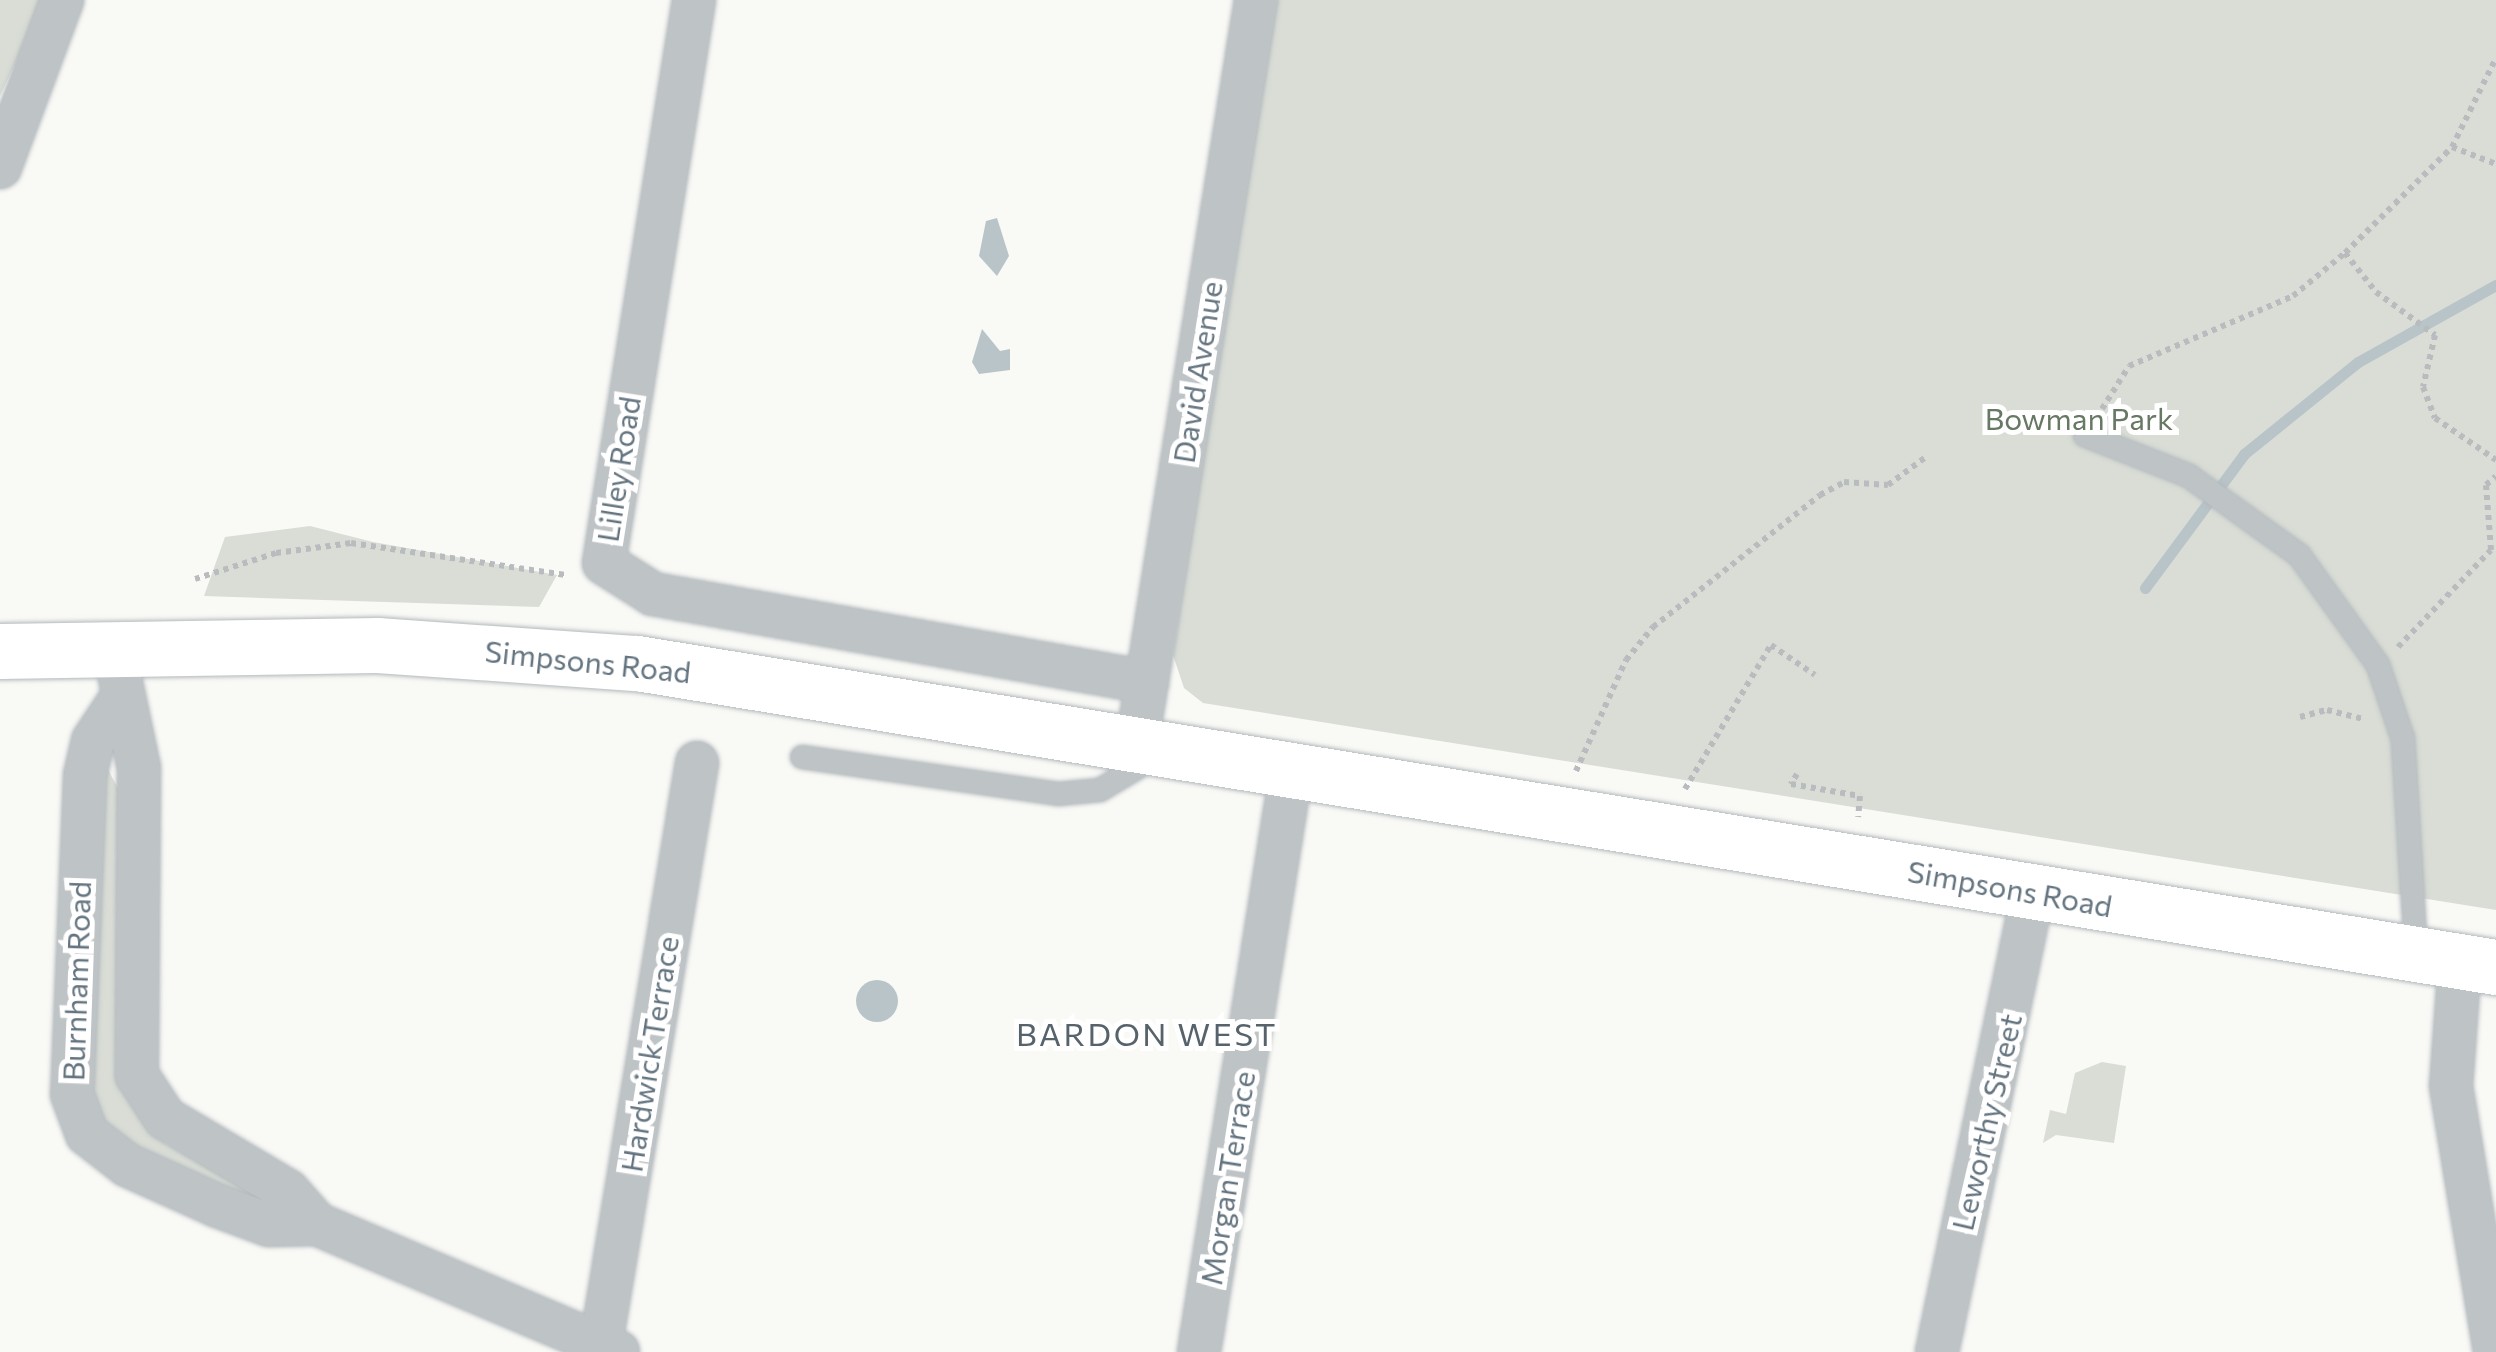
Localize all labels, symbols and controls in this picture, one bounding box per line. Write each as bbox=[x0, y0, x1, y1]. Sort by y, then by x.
street label: David Avenue bbox=[1165, 279, 1229, 465]
street label: Lilley Road bbox=[589, 394, 647, 544]
park label: Bowman Park bbox=[1985, 400, 2173, 436]
street label: Simpsons Road bbox=[483, 632, 693, 690]
street label: Simpsons Road bbox=[1905, 852, 2115, 924]
street label: Burnham Road bbox=[55, 880, 97, 1082]
street label: Hardwick Terrace bbox=[613, 934, 685, 1174]
street label: Leworthy Street bbox=[1944, 1010, 2028, 1234]
district label: BARDON WEST bbox=[1016, 1014, 1278, 1052]
street label: Morgan Terrace bbox=[1192, 1069, 1262, 1287]

